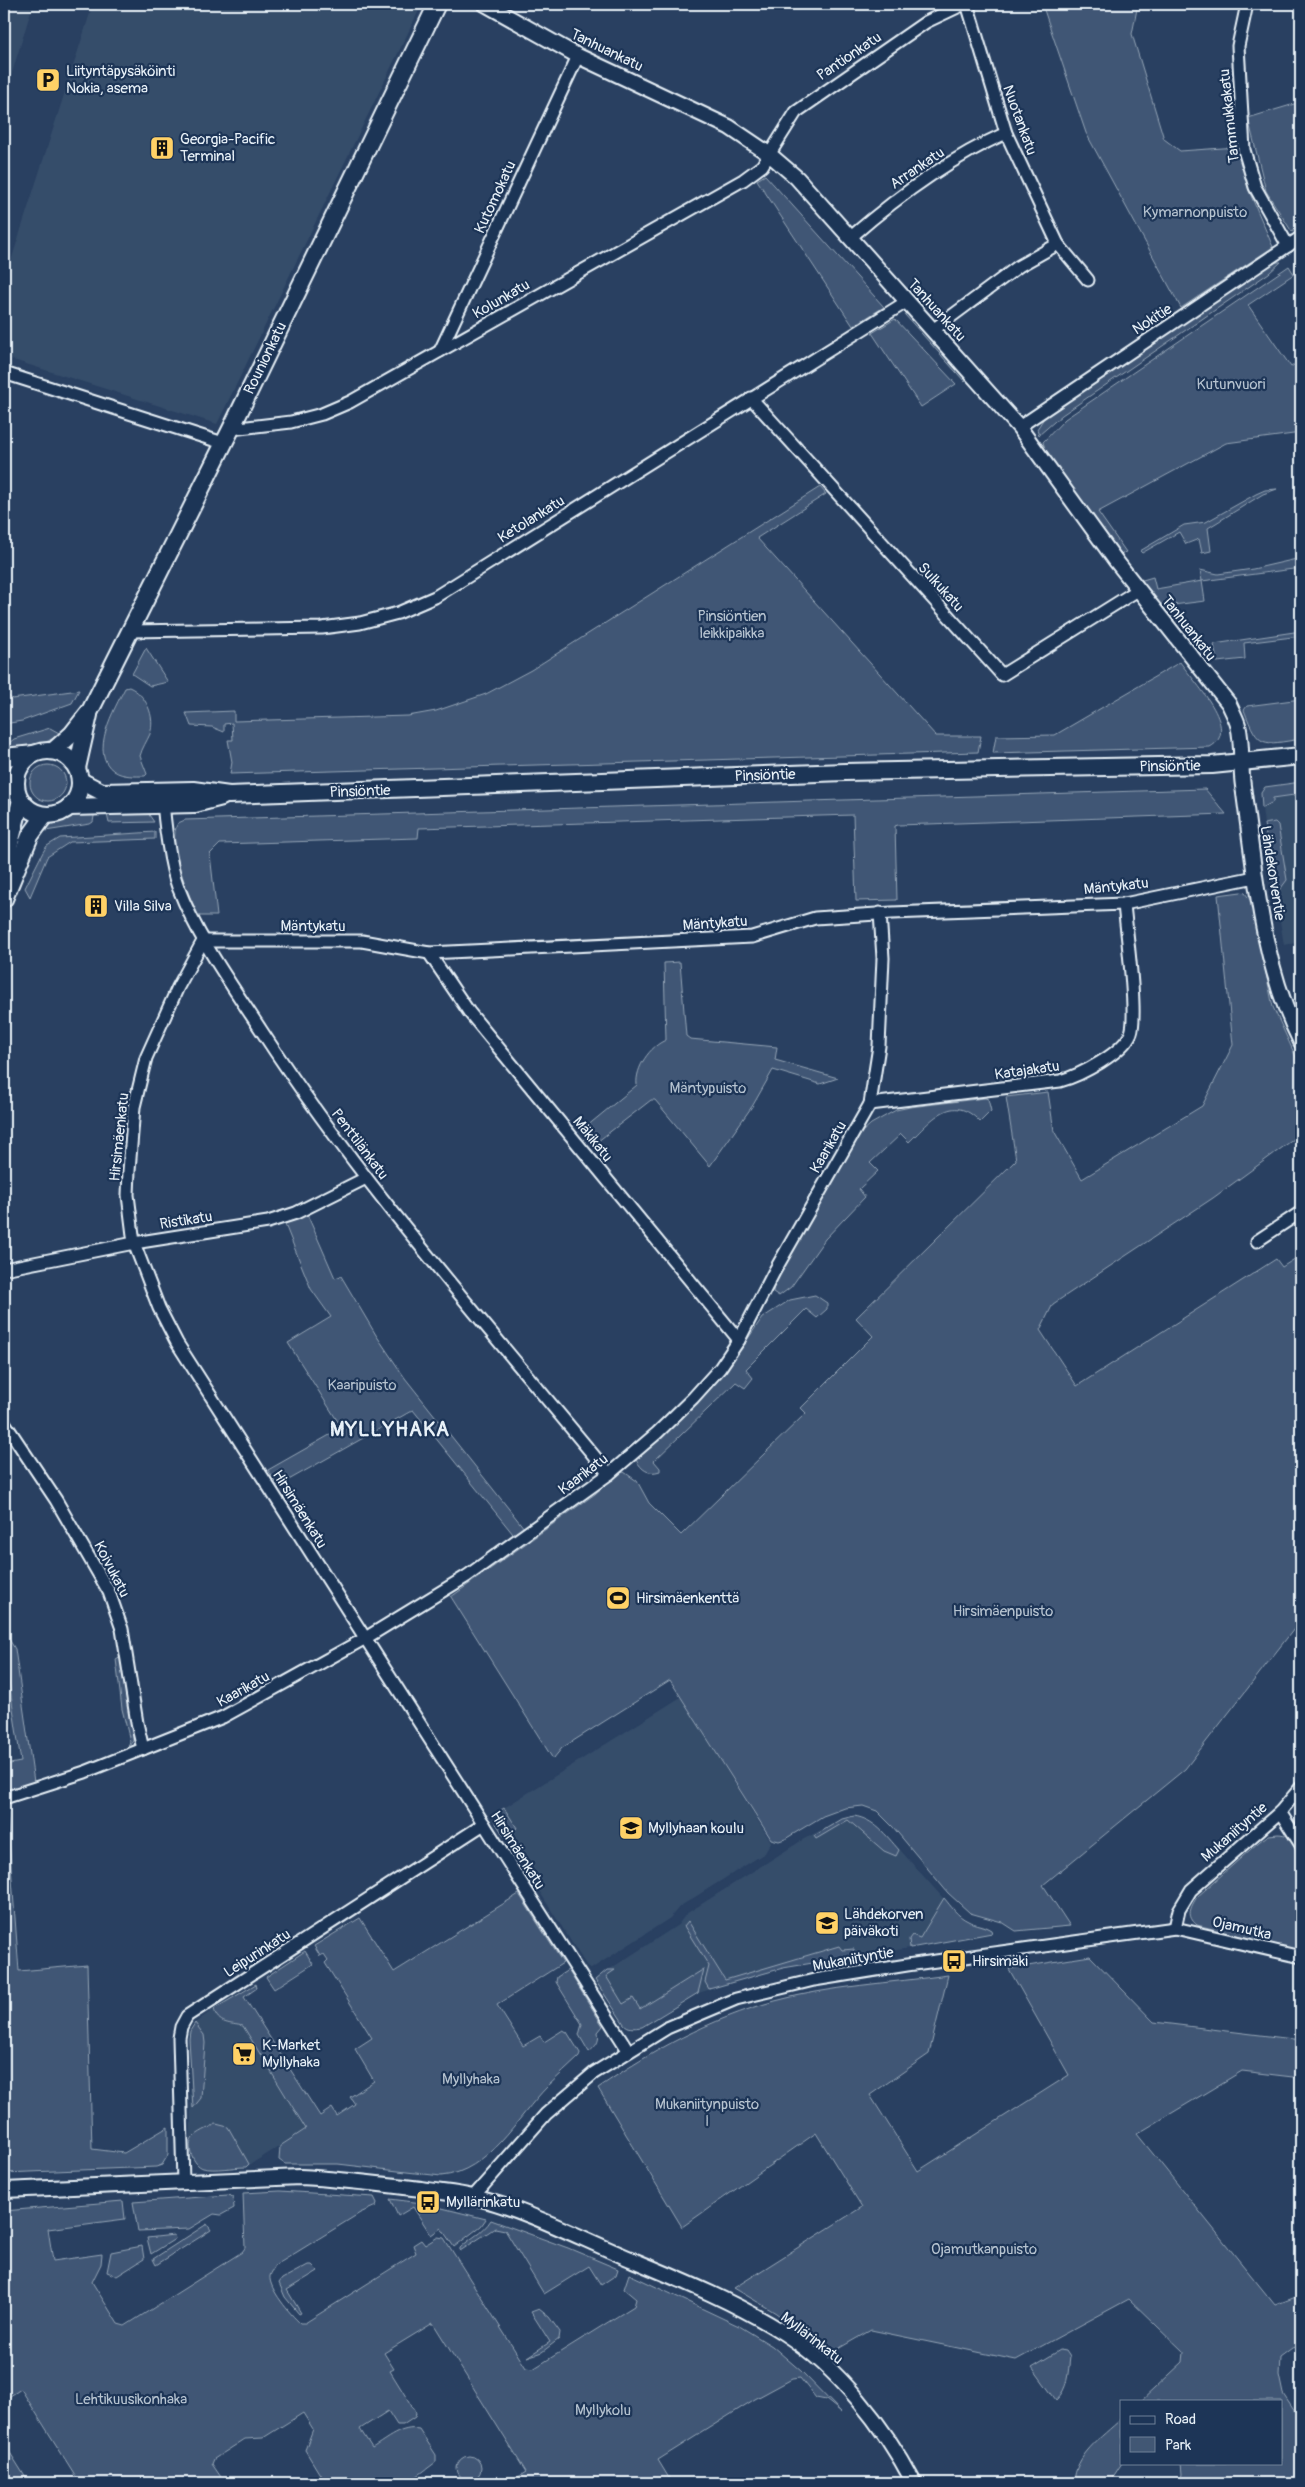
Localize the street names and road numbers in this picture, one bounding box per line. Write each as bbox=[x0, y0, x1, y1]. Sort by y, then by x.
street label: Tanhuankatu bbox=[567, 25, 646, 76]
street label: Pantionkatu bbox=[813, 28, 885, 85]
street label: Tammukkakatu bbox=[1215, 68, 1244, 164]
street label: Nuotankatu bbox=[998, 83, 1041, 158]
street label: Arrankatu bbox=[886, 143, 948, 194]
street label: Kutomokatu bbox=[470, 158, 521, 237]
street label: Kolunkatu bbox=[469, 275, 533, 323]
street label: Tanhuankatu bbox=[903, 275, 970, 346]
street label: Nokitie bbox=[1129, 299, 1176, 339]
street label: Rounionkatu bbox=[240, 319, 291, 398]
street label: Ketolankatu bbox=[494, 491, 568, 547]
street label: Sulkukatu bbox=[913, 559, 968, 616]
street label: Tanhuankatu bbox=[1157, 592, 1220, 665]
street label: Pinsiöntie bbox=[1139, 756, 1201, 777]
street label: Pinsiöntie bbox=[734, 765, 796, 786]
street label: Pinsiöntie bbox=[329, 781, 391, 802]
street label: Lähdekorventie bbox=[1256, 824, 1289, 922]
street label: Mäntykatu bbox=[1083, 874, 1149, 899]
street label: Mäntykatu bbox=[682, 912, 748, 935]
street label: Mäntykatu bbox=[280, 917, 346, 936]
street label: Katajakatu bbox=[993, 1057, 1061, 1084]
street label: Hirsimäenkatu bbox=[105, 1092, 134, 1182]
street label: Penttilänkatu bbox=[327, 1105, 392, 1184]
street label: Mäkikatu bbox=[568, 1113, 617, 1166]
street label: Kaarikatu bbox=[806, 1118, 851, 1177]
street label: Ristikatu bbox=[158, 1207, 214, 1234]
street label: Kaarikatu bbox=[555, 1450, 612, 1499]
street label: Hirsimäenkatu bbox=[268, 1467, 331, 1552]
street label: Koivukatu bbox=[89, 1538, 134, 1601]
street label: Kaarikatu bbox=[214, 1667, 273, 1712]
street label: Mukaniityntie bbox=[1197, 1798, 1272, 1866]
street label: Hirsimäenkatu bbox=[486, 1808, 549, 1893]
street label: Ojamutka bbox=[1210, 1912, 1273, 1945]
street label: Leipurinkatu bbox=[220, 1925, 294, 1982]
street label: Mukaniityntie bbox=[811, 1943, 896, 1976]
street label: Myllärinkatu bbox=[777, 2308, 847, 2369]

